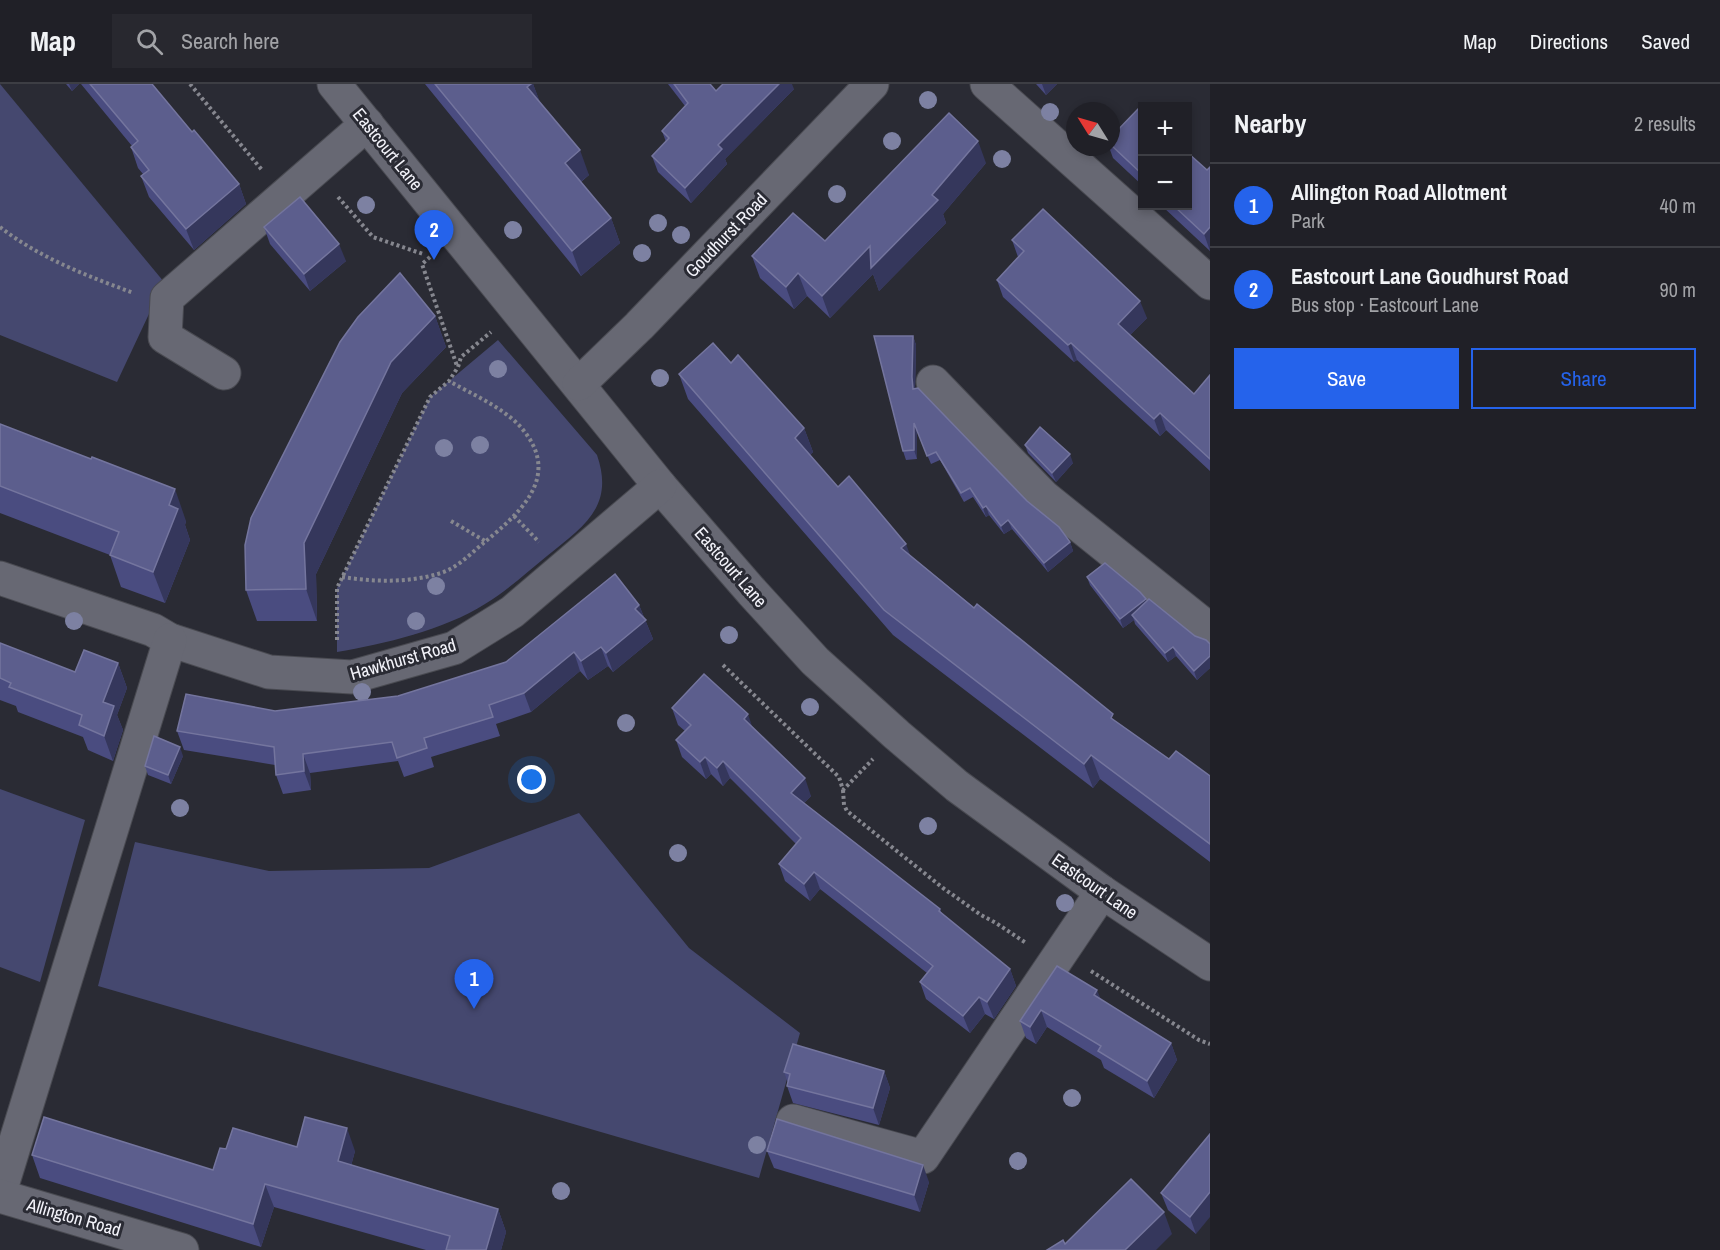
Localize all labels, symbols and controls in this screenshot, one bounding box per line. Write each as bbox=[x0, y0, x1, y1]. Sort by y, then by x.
search box bbox=[112, 14, 532, 68]
text: Map bbox=[30, 22, 76, 60]
icon: search bbox=[133, 25, 166, 58]
text: Search here bbox=[181, 26, 279, 56]
text: Map bbox=[1463, 27, 1497, 56]
text: Directions bbox=[1530, 27, 1608, 56]
text: Saved bbox=[1641, 27, 1690, 56]
north arrow bbox=[1066, 102, 1120, 156]
map controls bbox=[1138, 102, 1192, 210]
button: + bbox=[1138, 102, 1192, 156]
street label: Eastcourt Lane bbox=[347, 103, 429, 195]
text: Nearby bbox=[1234, 106, 1306, 141]
text: 2 results bbox=[1634, 110, 1696, 137]
button: − bbox=[1138, 156, 1192, 210]
text: Allington Road Allotment bbox=[1291, 177, 1507, 207]
street label: Goudhurst Road bbox=[679, 187, 773, 283]
text: 1 bbox=[1249, 192, 1258, 219]
text: 40 m bbox=[1660, 192, 1696, 219]
text: Park bbox=[1291, 207, 1325, 234]
pin: 2 bbox=[414, 210, 454, 260]
text: Eastcourt Lane Goudhurst Road bbox=[1291, 261, 1569, 291]
text: 2 bbox=[1249, 276, 1258, 303]
text: 90 m bbox=[1660, 276, 1696, 303]
text: Bus stop · Eastcourt Lane bbox=[1291, 291, 1479, 318]
button: Save bbox=[1234, 348, 1459, 409]
button: Share bbox=[1471, 348, 1696, 409]
street label: Eastcourt Lane bbox=[689, 521, 773, 613]
street label: Hawkhurst Road bbox=[347, 632, 459, 686]
your location bbox=[517, 765, 546, 794]
street label: Eastcourt Lane bbox=[1047, 847, 1143, 925]
pin: 1 bbox=[454, 960, 494, 1009]
street label: Allington Road bbox=[23, 1191, 124, 1242]

